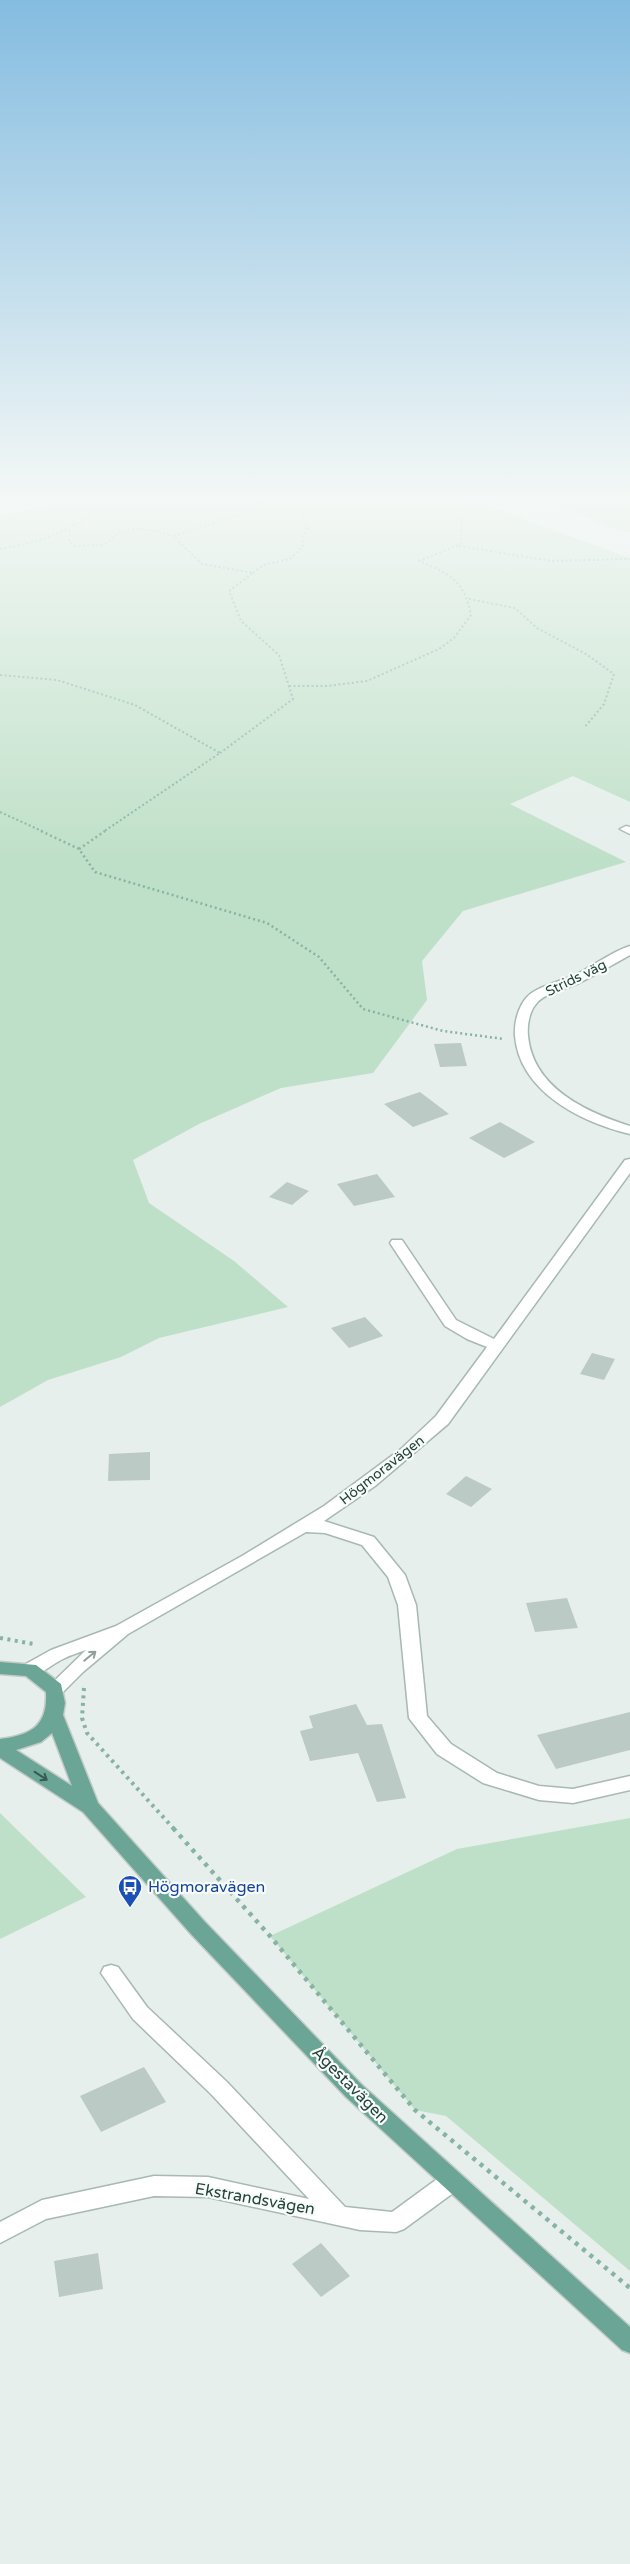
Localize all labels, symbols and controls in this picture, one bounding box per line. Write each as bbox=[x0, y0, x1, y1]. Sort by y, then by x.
street label: Strids väg bbox=[543, 956, 609, 1000]
street label: Högmoravägen bbox=[336, 1432, 428, 1508]
one-way arrow bbox=[83, 1650, 96, 1661]
one-way arrow bbox=[34, 1770, 48, 1781]
bus stop icon: Högmoravägen bbox=[117, 1874, 143, 1908]
place label: Högmoravägen bbox=[148, 1877, 265, 1897]
street label: Ågestavägen bbox=[308, 2043, 392, 2127]
street label: Ekstrandsvägen bbox=[193, 2179, 317, 2219]

